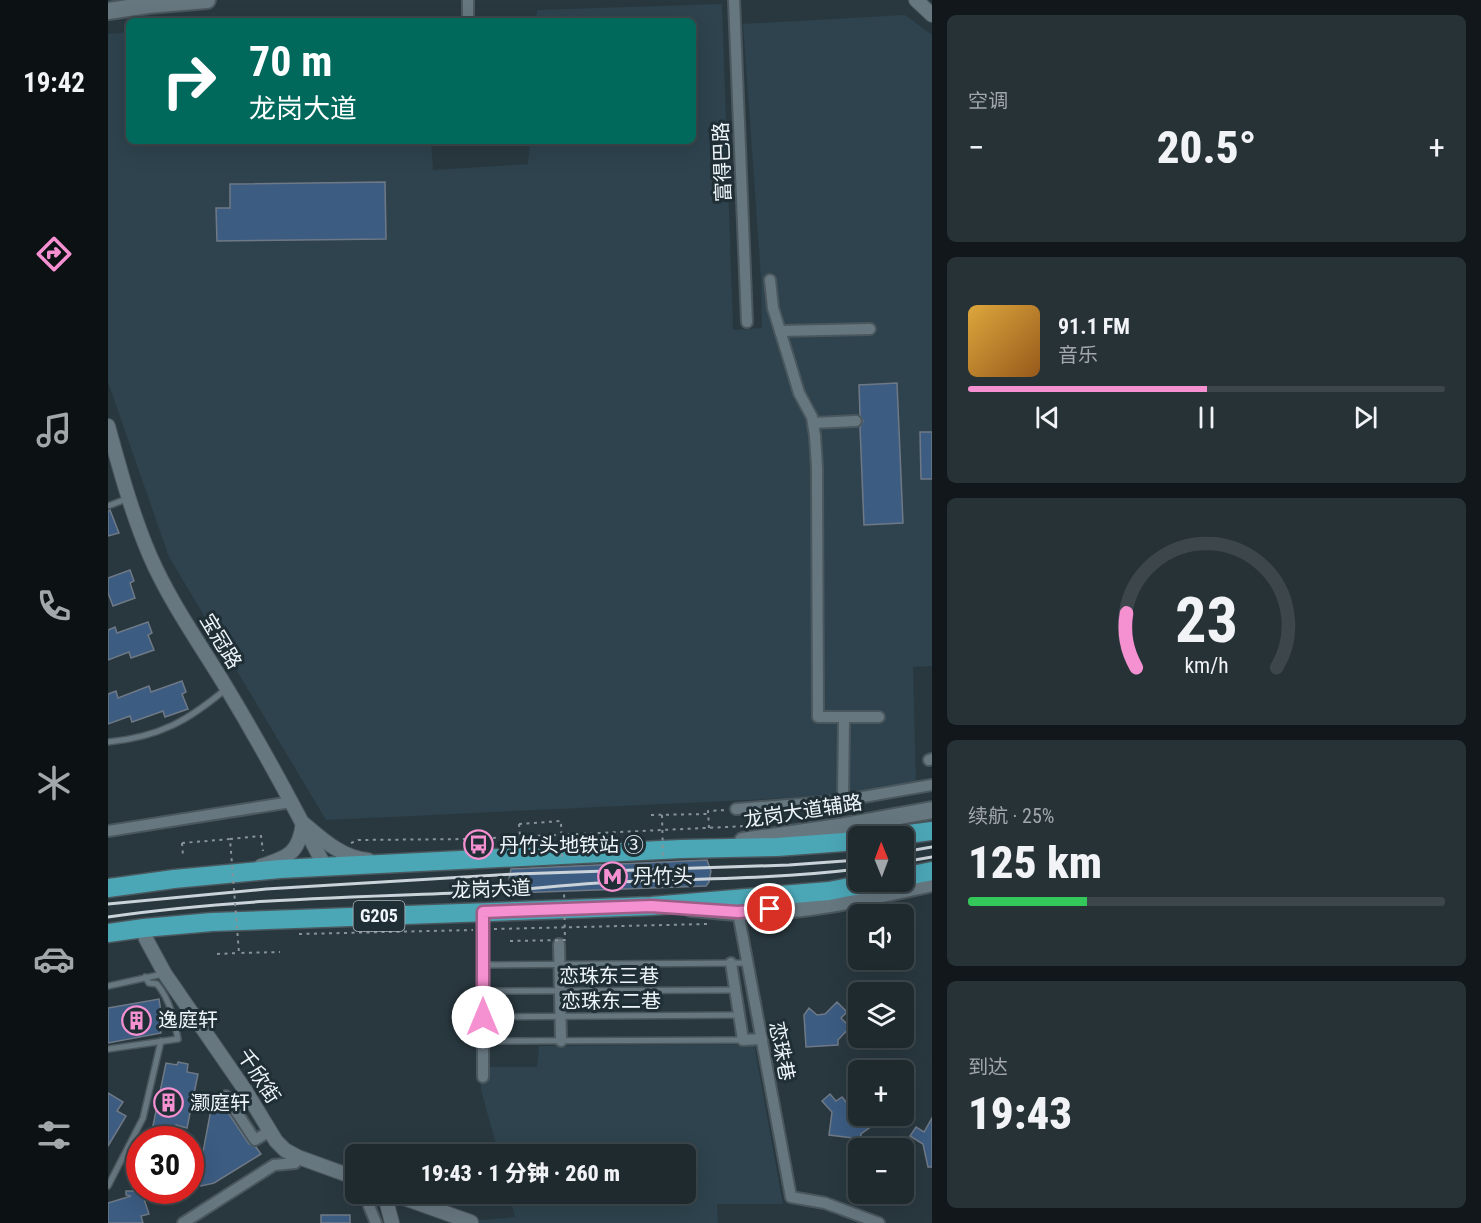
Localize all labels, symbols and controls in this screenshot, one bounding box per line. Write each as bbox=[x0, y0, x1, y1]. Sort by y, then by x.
text: 70 m bbox=[249, 37, 332, 86]
icon: right bbox=[150, 42, 228, 120]
text: 19:42 bbox=[23, 67, 85, 99]
text: 空调 bbox=[968, 89, 1008, 113]
text: 龙岗大道 bbox=[249, 93, 357, 125]
text: 20.5° bbox=[1157, 121, 1256, 174]
street label: 富得巴路 bbox=[709, 122, 735, 202]
text: − bbox=[968, 128, 985, 167]
text: + bbox=[1429, 128, 1445, 167]
icon: directions bbox=[33, 233, 75, 275]
text: 91.1 FM bbox=[1058, 314, 1130, 339]
text: 音乐 bbox=[1058, 343, 1098, 367]
icon: previous bbox=[1031, 401, 1064, 434]
icon: pause bbox=[1190, 401, 1223, 434]
icon: next bbox=[1349, 401, 1382, 434]
icon: music bbox=[33, 409, 75, 451]
icon: phone bbox=[33, 585, 75, 627]
text: 23 bbox=[1175, 585, 1238, 658]
street label: 宝冠路 bbox=[195, 609, 247, 673]
text: km/h bbox=[1184, 654, 1229, 679]
icon: climate bbox=[33, 762, 75, 804]
street label: 龙岗大道辅路 bbox=[742, 790, 864, 832]
text: 续航 · 25% bbox=[968, 804, 1054, 828]
north arrow bbox=[848, 826, 914, 892]
map controls bbox=[848, 826, 914, 1204]
bus stop icon: 丹竹头地铁站 ③ bbox=[462, 829, 494, 861]
place label: 丹竹头地铁站 ③ bbox=[499, 833, 644, 857]
text: 125 km bbox=[968, 836, 1102, 889]
metro station icon: 丹竹头 bbox=[596, 860, 628, 892]
place label: 丹竹头 bbox=[633, 864, 693, 888]
street label: 龙岗大道 bbox=[451, 876, 531, 902]
pin bbox=[744, 883, 795, 934]
icon: arrive bbox=[753, 892, 786, 925]
road number: G205 bbox=[354, 901, 404, 931]
button: sound bbox=[848, 904, 914, 970]
icon: car bbox=[33, 938, 75, 980]
street label: 恋珠东三巷 bbox=[559, 964, 659, 988]
button: layers bbox=[848, 982, 914, 1048]
position arrow bbox=[451, 985, 515, 1049]
street label: 恋珠东二巷 bbox=[561, 989, 661, 1013]
building icon: 逸庭轩 bbox=[121, 1004, 153, 1036]
place label: 逸庭轩 bbox=[158, 1008, 218, 1032]
street label: 恋珠巷 bbox=[764, 1019, 800, 1083]
street label: 千欣街 bbox=[233, 1044, 285, 1108]
text: 到达 bbox=[968, 1055, 1008, 1079]
button: + bbox=[848, 1060, 914, 1126]
building icon: 灏庭轩 bbox=[153, 1087, 185, 1119]
text: 19:43 bbox=[968, 1087, 1072, 1140]
place label: 灏庭轩 bbox=[190, 1091, 250, 1115]
icon: filters bbox=[33, 1114, 75, 1156]
speed limit sign: 30 bbox=[126, 1126, 204, 1204]
button: − bbox=[848, 1138, 914, 1204]
text: 19:43 · 1 分钟 · 260 m bbox=[421, 1161, 620, 1186]

